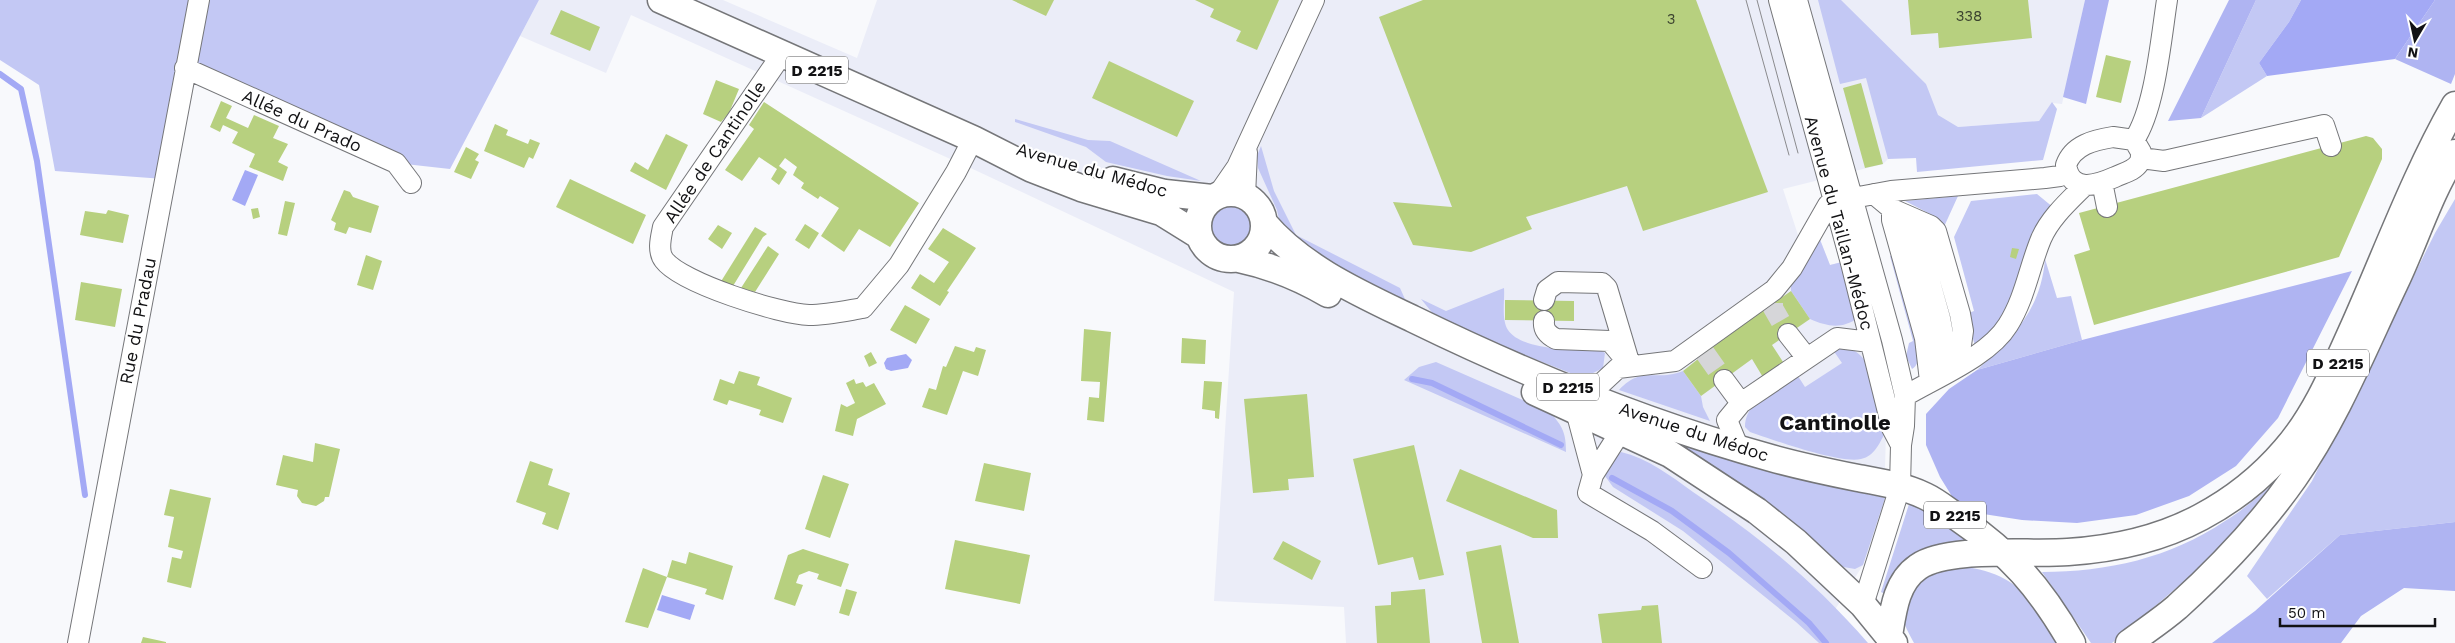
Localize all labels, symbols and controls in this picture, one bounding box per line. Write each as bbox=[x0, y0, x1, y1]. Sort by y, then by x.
house number: 338 bbox=[1956, 7, 1982, 25]
house number: 3 bbox=[1667, 10, 1675, 28]
north arrow bbox=[2390, 15, 2440, 65]
text: N bbox=[2407, 44, 2419, 62]
road number: D 2215 bbox=[786, 56, 848, 84]
street label: Allée de Cantinolle bbox=[659, 77, 770, 227]
street label: Allée du Prado bbox=[239, 85, 365, 156]
street label: Avenue du Taillan-Médoc bbox=[1801, 113, 1878, 332]
street label: Avenue du Médoc bbox=[1014, 138, 1170, 201]
street label: Rue du Pradau bbox=[115, 256, 160, 386]
road number: D 2215 bbox=[2307, 349, 2369, 376]
road number: D 2215 bbox=[1537, 374, 1599, 401]
street label: Avenue du Médoc bbox=[1617, 397, 1772, 466]
district label: Cantinolle bbox=[1779, 410, 1891, 435]
road number: D 2215 bbox=[1924, 502, 1986, 528]
scale bar bbox=[2280, 596, 2435, 628]
text: 50 m bbox=[2288, 604, 2325, 622]

